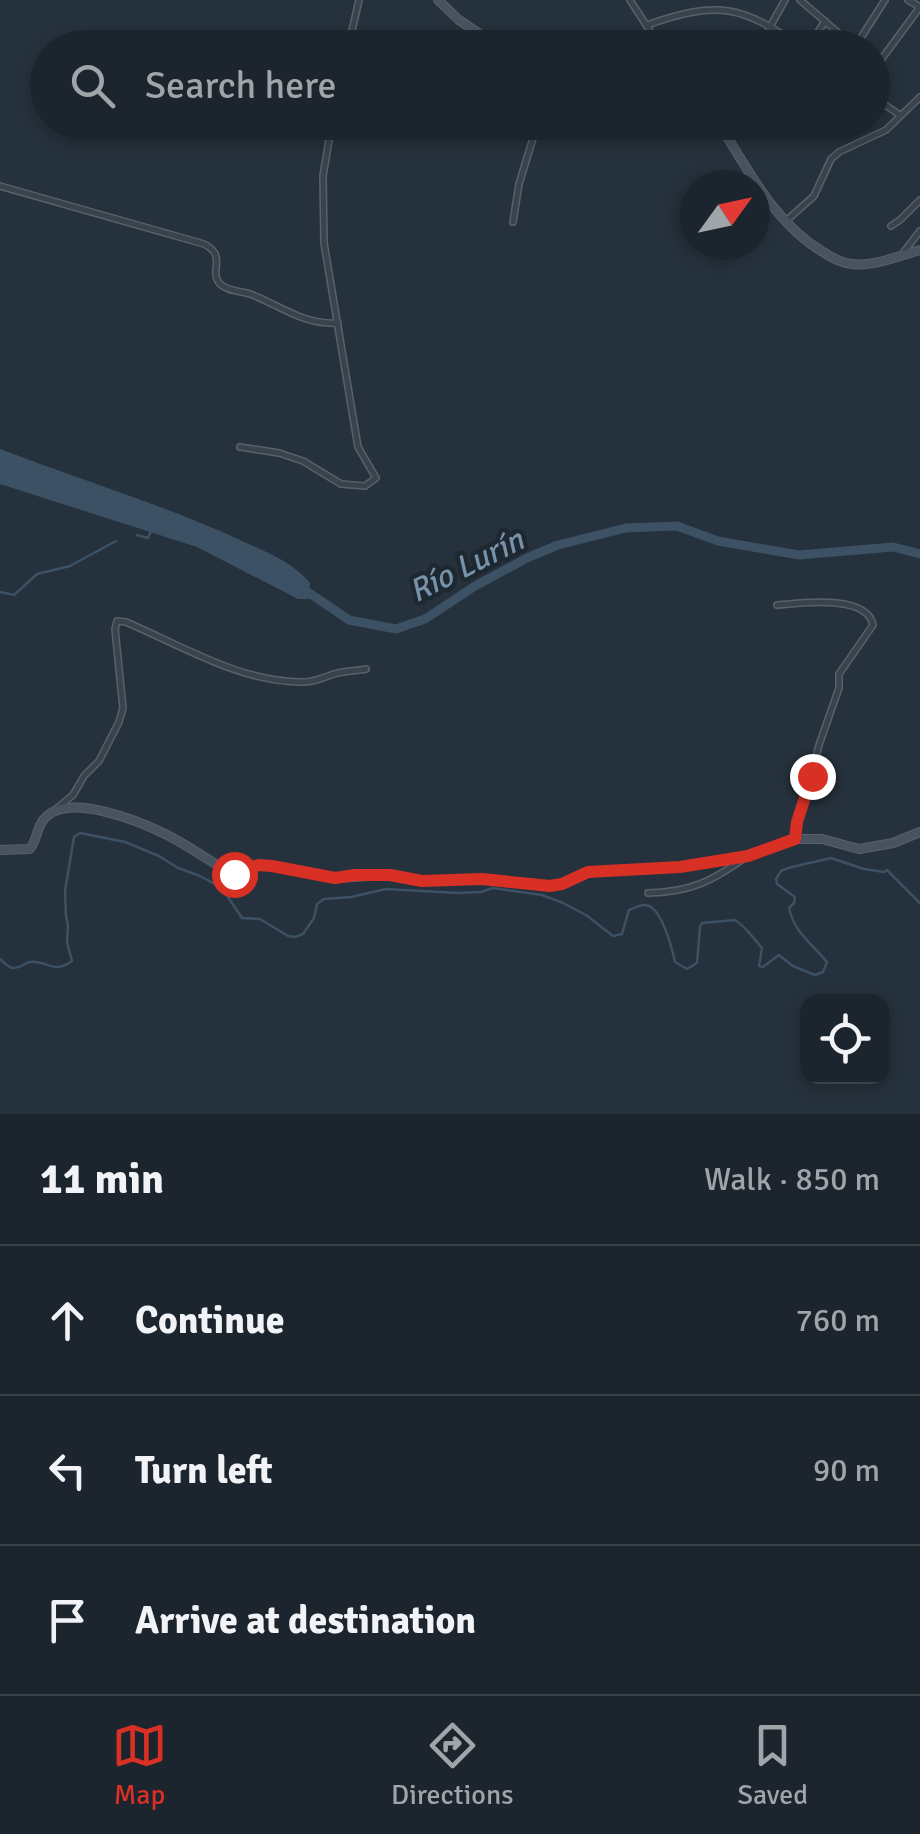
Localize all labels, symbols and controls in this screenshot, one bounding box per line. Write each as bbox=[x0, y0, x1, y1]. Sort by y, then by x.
search box bbox=[30, 30, 890, 140]
icon: search bbox=[65, 58, 120, 113]
text: Search here bbox=[145, 62, 337, 109]
north arrow bbox=[680, 170, 770, 260]
water label: Río Lurín bbox=[402, 519, 531, 611]
route end bbox=[790, 754, 836, 800]
route start bbox=[212, 852, 258, 898]
map controls bbox=[800, 994, 890, 1084]
button: locate bbox=[800, 994, 890, 1084]
text: 11 min bbox=[40, 1154, 164, 1205]
text: Walk · 850 m bbox=[704, 1160, 880, 1199]
icon: ahead bbox=[40, 1293, 95, 1348]
text: Continue bbox=[135, 1297, 285, 1344]
text: 760 m bbox=[796, 1301, 880, 1340]
icon: left bbox=[40, 1443, 95, 1498]
text: Turn left bbox=[135, 1447, 273, 1494]
text: 90 m bbox=[813, 1451, 880, 1490]
icon: arrive bbox=[40, 1593, 95, 1648]
text: Arrive at destination bbox=[135, 1597, 476, 1644]
tab: Map bbox=[112, 1718, 167, 1812]
tab: Directions bbox=[391, 1718, 513, 1812]
tab: Saved bbox=[737, 1718, 808, 1812]

